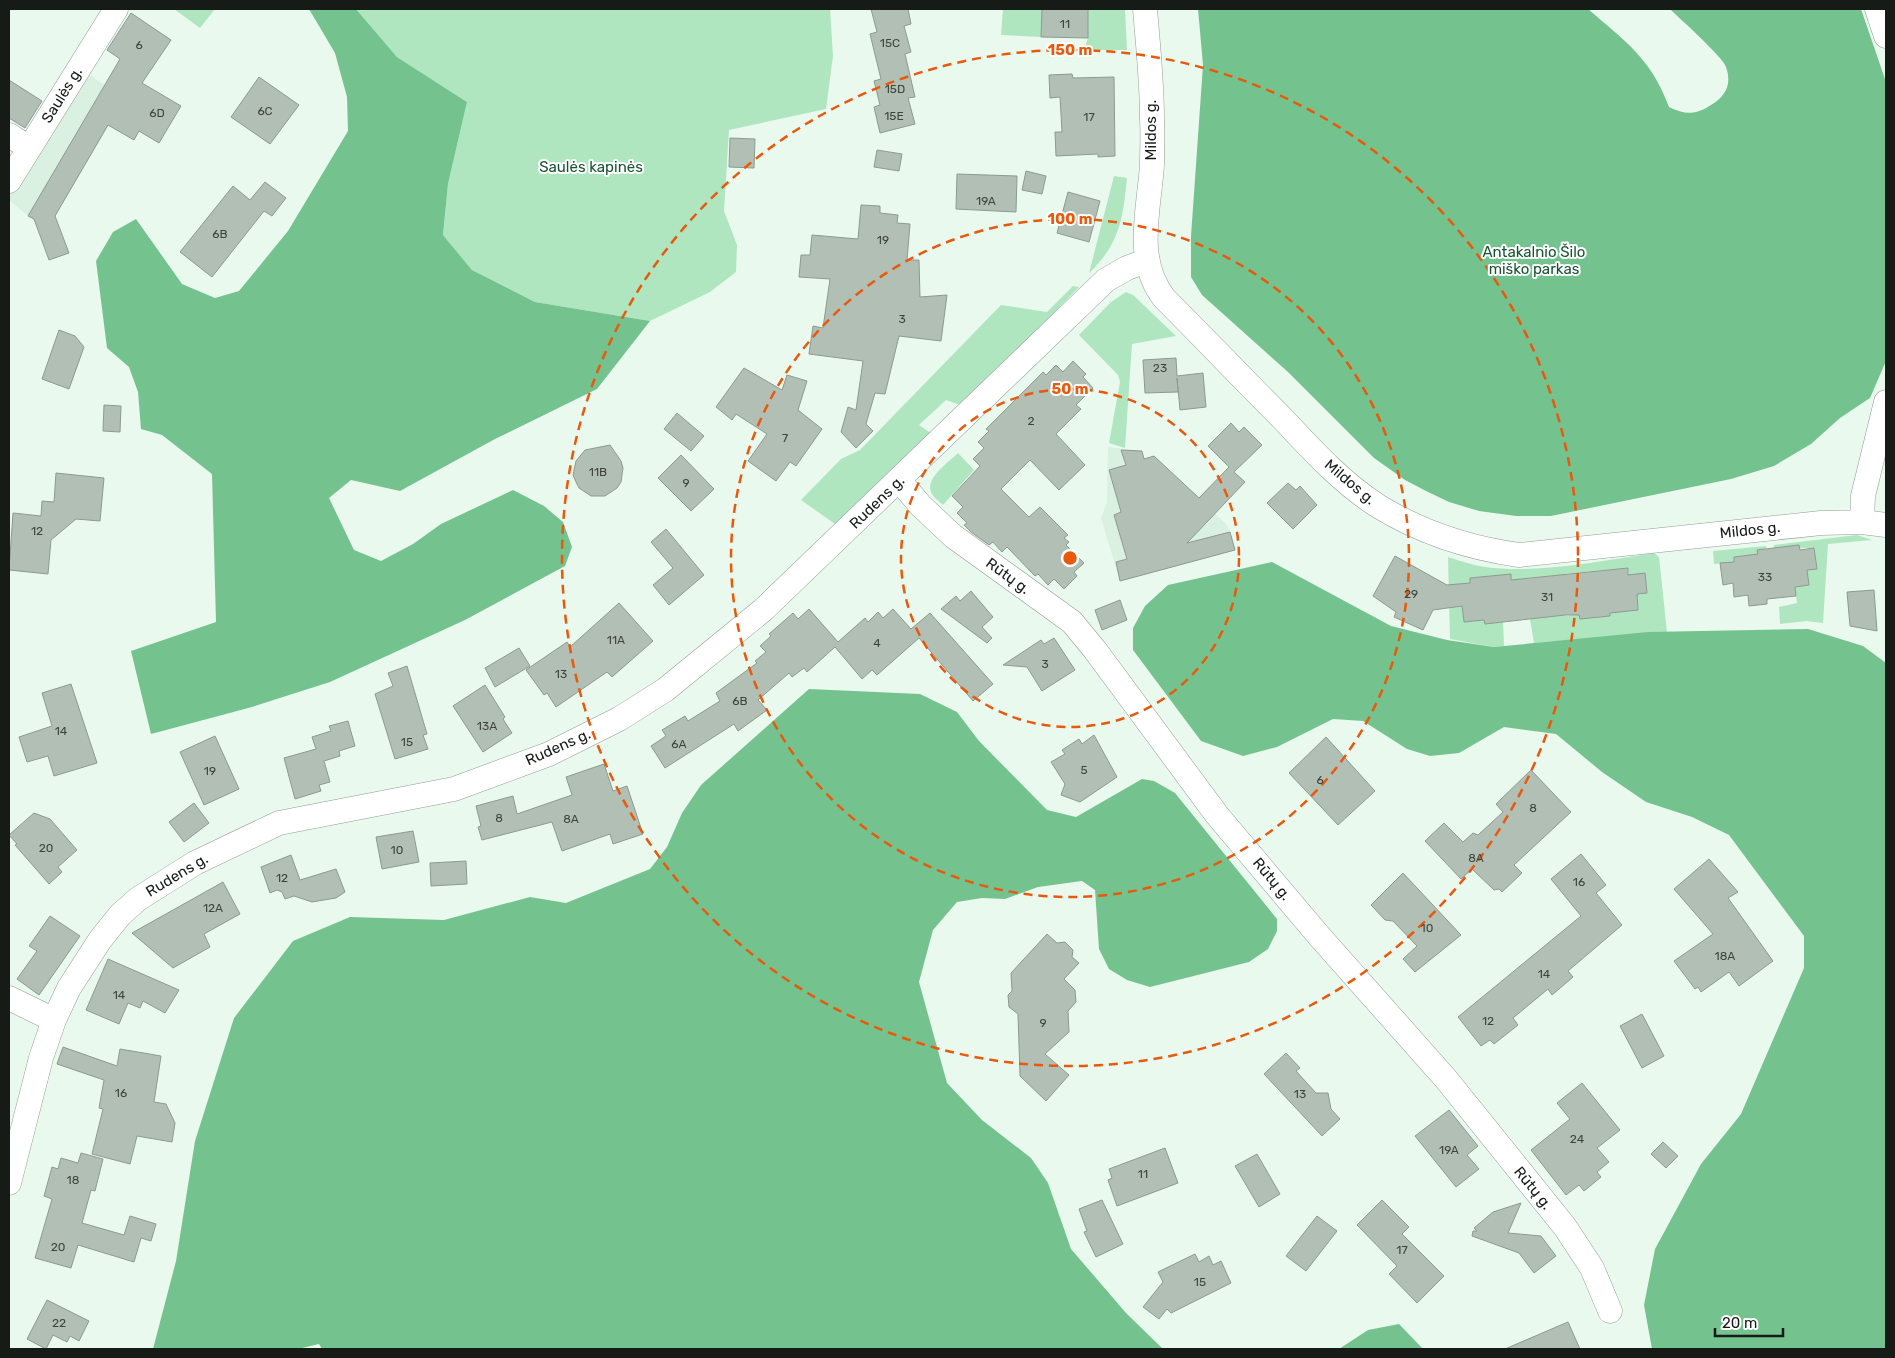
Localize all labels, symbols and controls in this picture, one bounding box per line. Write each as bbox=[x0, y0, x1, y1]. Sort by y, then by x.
house number: 11 bbox=[1060, 17, 1070, 31]
house number: 15C bbox=[880, 36, 900, 50]
house number: 6 bbox=[135, 38, 143, 52]
text: 150 m bbox=[1048, 41, 1092, 59]
street label: Saulės g. bbox=[38, 64, 86, 126]
house number: 15D bbox=[885, 82, 905, 96]
street label: Mildos g. bbox=[1142, 100, 1160, 160]
house number: 6C bbox=[257, 104, 273, 118]
house number: 6D bbox=[149, 106, 165, 120]
house number: 15E bbox=[884, 109, 904, 123]
house number: 17 bbox=[1083, 110, 1095, 124]
park label: Saulės kapinės bbox=[539, 158, 643, 176]
house number: 19A bbox=[976, 194, 996, 208]
text: 100 m bbox=[1048, 210, 1092, 228]
house number: 6B bbox=[212, 227, 228, 241]
house number: 19 bbox=[877, 233, 889, 247]
park label: Antakalnio Šilo miško parkas bbox=[1483, 243, 1585, 278]
house number: 3 bbox=[898, 312, 906, 326]
house number: 23 bbox=[1153, 361, 1167, 375]
text: 50 m bbox=[1052, 380, 1088, 398]
house number: 2 bbox=[1027, 414, 1035, 428]
house number: 7 bbox=[782, 431, 788, 445]
street label: Mildos g. bbox=[1321, 456, 1379, 508]
house number: 11B bbox=[589, 465, 607, 479]
street label: Rudens g. bbox=[846, 471, 908, 533]
house number: 9 bbox=[682, 476, 690, 490]
street label: Mildos g. bbox=[1719, 518, 1781, 542]
house number: 12 bbox=[31, 524, 43, 538]
centre of rings bbox=[1061, 549, 1079, 567]
street label: Rūtų g. bbox=[982, 554, 1034, 598]
house number: 33 bbox=[1758, 570, 1772, 584]
house number: 29 bbox=[1404, 587, 1418, 601]
house number: 31 bbox=[1541, 590, 1553, 604]
house number: 11A bbox=[607, 633, 625, 647]
house number: 4 bbox=[873, 636, 881, 650]
house number: 3 bbox=[1041, 657, 1049, 671]
house number: 13 bbox=[555, 667, 567, 681]
house number: 6B bbox=[732, 694, 748, 708]
house number: 13A bbox=[477, 719, 497, 733]
house number: 14 bbox=[55, 724, 68, 738]
street label: Rudens g. bbox=[523, 725, 593, 769]
house number: 15 bbox=[401, 735, 413, 749]
house number: 6A bbox=[671, 737, 687, 751]
house number: 5 bbox=[1080, 763, 1088, 777]
house number: 19 bbox=[204, 764, 216, 778]
house number: 6 bbox=[1316, 773, 1324, 787]
house number: 8 bbox=[1529, 801, 1537, 815]
house number: 8 bbox=[495, 811, 503, 825]
house number: 8A bbox=[563, 812, 579, 826]
house number: 20 bbox=[39, 841, 53, 855]
house number: 10 bbox=[391, 843, 403, 857]
street label: Rudens g. bbox=[143, 849, 211, 901]
house number: 8A bbox=[1468, 851, 1484, 865]
street label: Rūtų g. bbox=[1249, 854, 1295, 904]
house number: 12 bbox=[276, 871, 288, 885]
house number: 16 bbox=[1573, 875, 1585, 889]
house number: 12A bbox=[203, 901, 223, 915]
house number: 10 bbox=[1421, 921, 1433, 935]
house number: 18A bbox=[1715, 949, 1735, 963]
house number: 14 bbox=[1538, 967, 1551, 981]
house number: 14 bbox=[113, 988, 126, 1002]
house number: 12 bbox=[1482, 1014, 1494, 1028]
house number: 9 bbox=[1039, 1016, 1047, 1030]
house number: 16 bbox=[115, 1086, 127, 1100]
house number: 13 bbox=[1294, 1087, 1306, 1101]
house number: 24 bbox=[1570, 1132, 1585, 1146]
house number: 19A bbox=[1439, 1143, 1459, 1157]
street label: Rūtų g. bbox=[1510, 1163, 1556, 1213]
house number: 11 bbox=[1138, 1167, 1148, 1181]
house number: 18 bbox=[67, 1173, 79, 1187]
house number: 20 bbox=[51, 1240, 65, 1254]
house number: 17 bbox=[1396, 1243, 1408, 1257]
house number: 15 bbox=[1194, 1275, 1206, 1289]
scale bar bbox=[1715, 1306, 1782, 1338]
text: 20 m bbox=[1722, 1314, 1757, 1332]
house number: 22 bbox=[52, 1316, 66, 1330]

